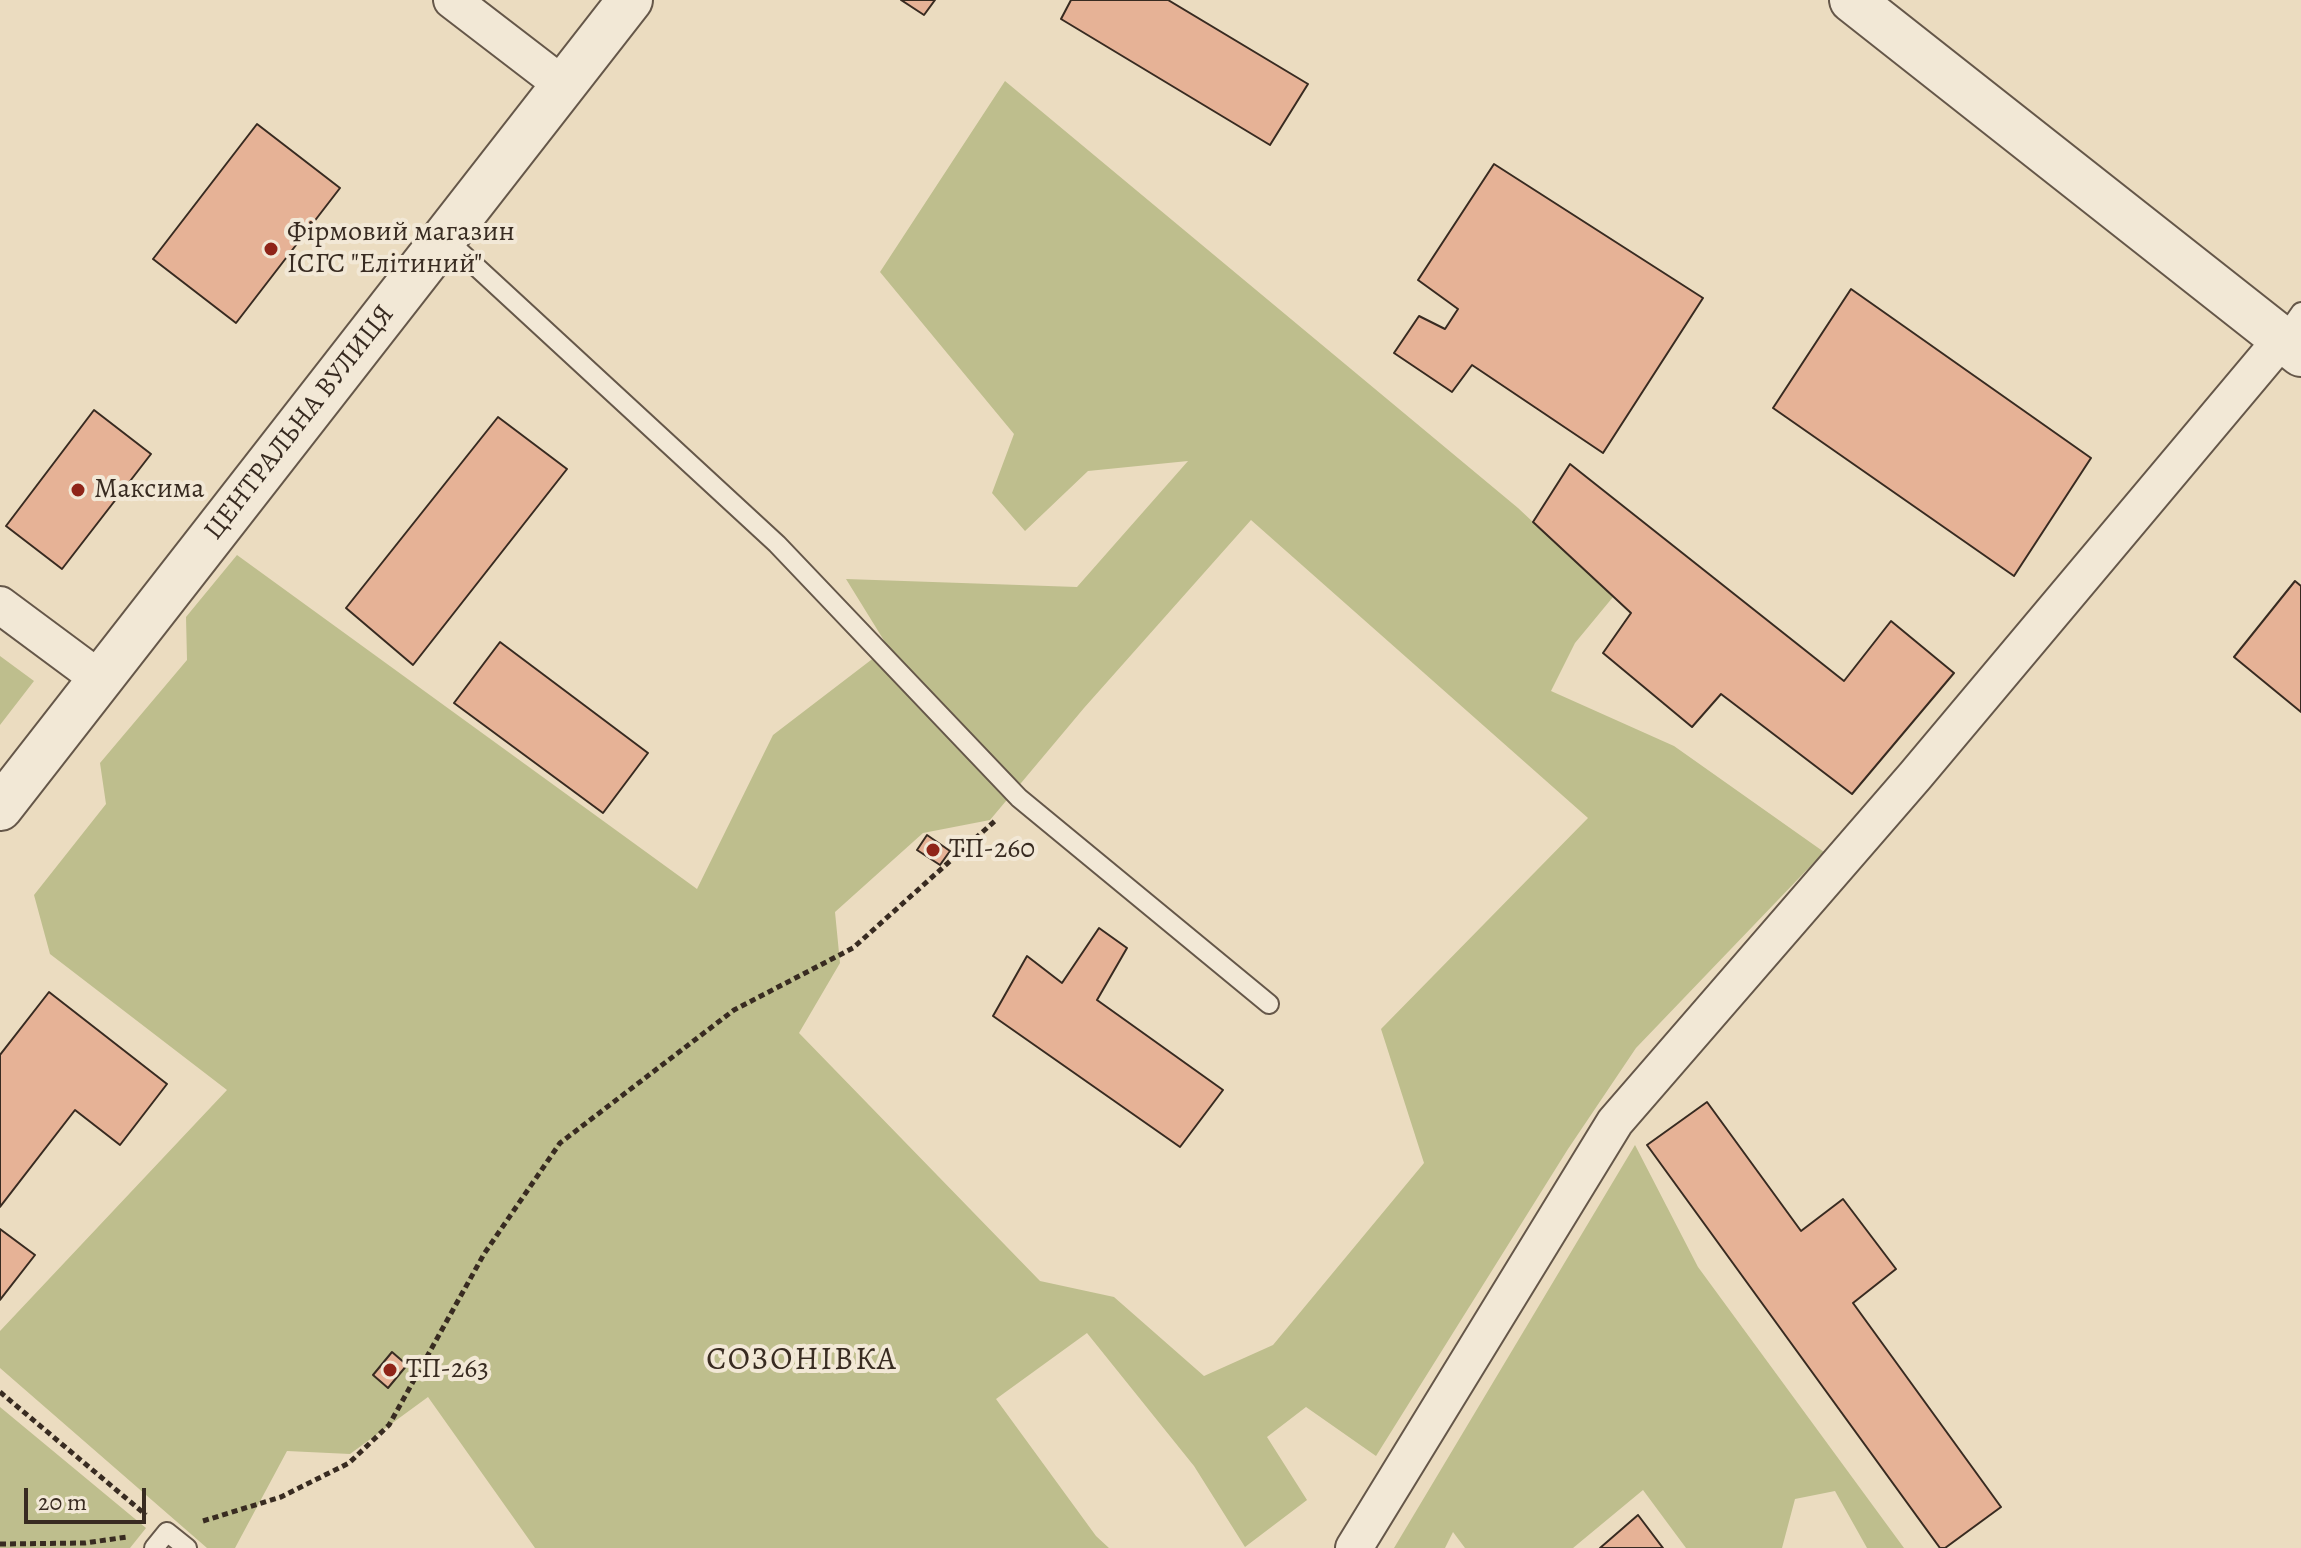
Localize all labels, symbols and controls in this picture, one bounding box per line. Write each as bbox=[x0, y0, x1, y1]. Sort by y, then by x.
place label: Фірмовий магазин ІСГС "Елітиний" bbox=[287, 216, 515, 282]
marker: Фірмовий магазин ІСГС "Елітиний" bbox=[262, 240, 280, 258]
street label: ЦЕНТРАЛЬНА ВУЛИЦЯ bbox=[198, 299, 402, 547]
place label: Максима bbox=[94, 473, 205, 507]
marker: Максима bbox=[69, 481, 87, 499]
place label: ТП-260 bbox=[949, 833, 1035, 867]
marker: ТП-260 bbox=[924, 841, 942, 859]
district label: СОЗОНІВКА bbox=[706, 1342, 898, 1380]
place label: ТП-263 bbox=[406, 1353, 489, 1387]
marker: ТП-263 bbox=[381, 1361, 399, 1379]
scale bar bbox=[28, 1472, 150, 1522]
text: 20 m bbox=[38, 1486, 87, 1518]

